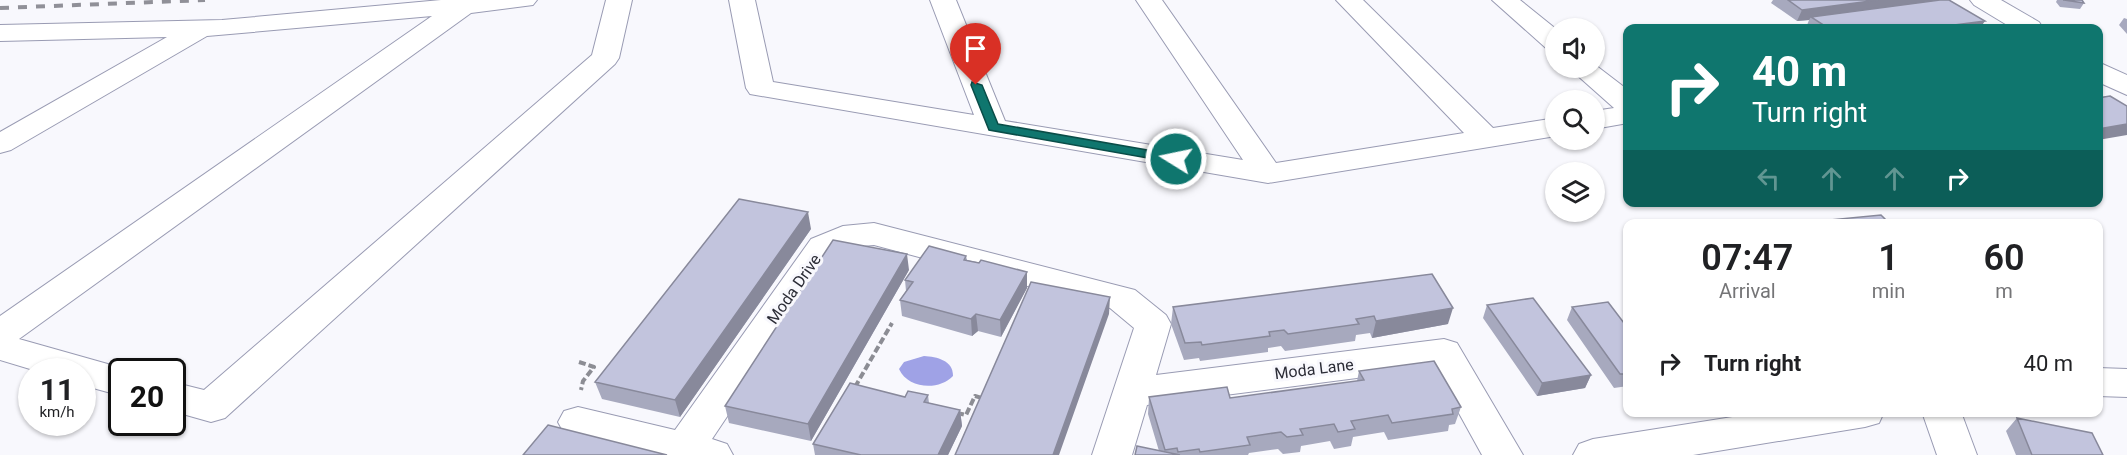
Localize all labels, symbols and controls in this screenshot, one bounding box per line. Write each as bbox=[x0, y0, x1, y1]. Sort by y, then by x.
map controls bbox=[1545, 18, 1605, 222]
button: sound bbox=[1545, 18, 1605, 78]
pin bbox=[950, 23, 1001, 85]
icon: arrive bbox=[959, 32, 992, 65]
text: 40 m bbox=[1752, 47, 1847, 96]
icon: right bbox=[1653, 48, 1731, 126]
button: search bbox=[1545, 90, 1605, 150]
text: Turn right bbox=[1752, 97, 1867, 129]
position arrow bbox=[1144, 127, 1208, 191]
button: layers bbox=[1545, 162, 1605, 222]
icon: left bbox=[1752, 162, 1785, 195]
icon: ahead bbox=[1815, 162, 1848, 195]
icon: ahead bbox=[1878, 162, 1911, 195]
icon: right bbox=[1941, 162, 1974, 195]
text: 07:47 bbox=[1701, 237, 1793, 279]
text: 1 bbox=[1878, 237, 1899, 279]
text: 60 bbox=[1984, 237, 2025, 279]
street label: Moda Drive bbox=[763, 250, 825, 328]
text: Arrival bbox=[1719, 279, 1776, 303]
text: min bbox=[1872, 279, 1905, 303]
text: m bbox=[1995, 279, 2013, 303]
icon: right bbox=[1653, 347, 1686, 380]
text: Turn right bbox=[1704, 351, 1801, 376]
text: 40 m bbox=[2024, 351, 2073, 376]
street label: Moda Lane bbox=[1273, 355, 1355, 383]
speed limit sign: 20 bbox=[108, 358, 186, 436]
text: 11 bbox=[40, 372, 74, 407]
text: km/h bbox=[39, 403, 75, 421]

